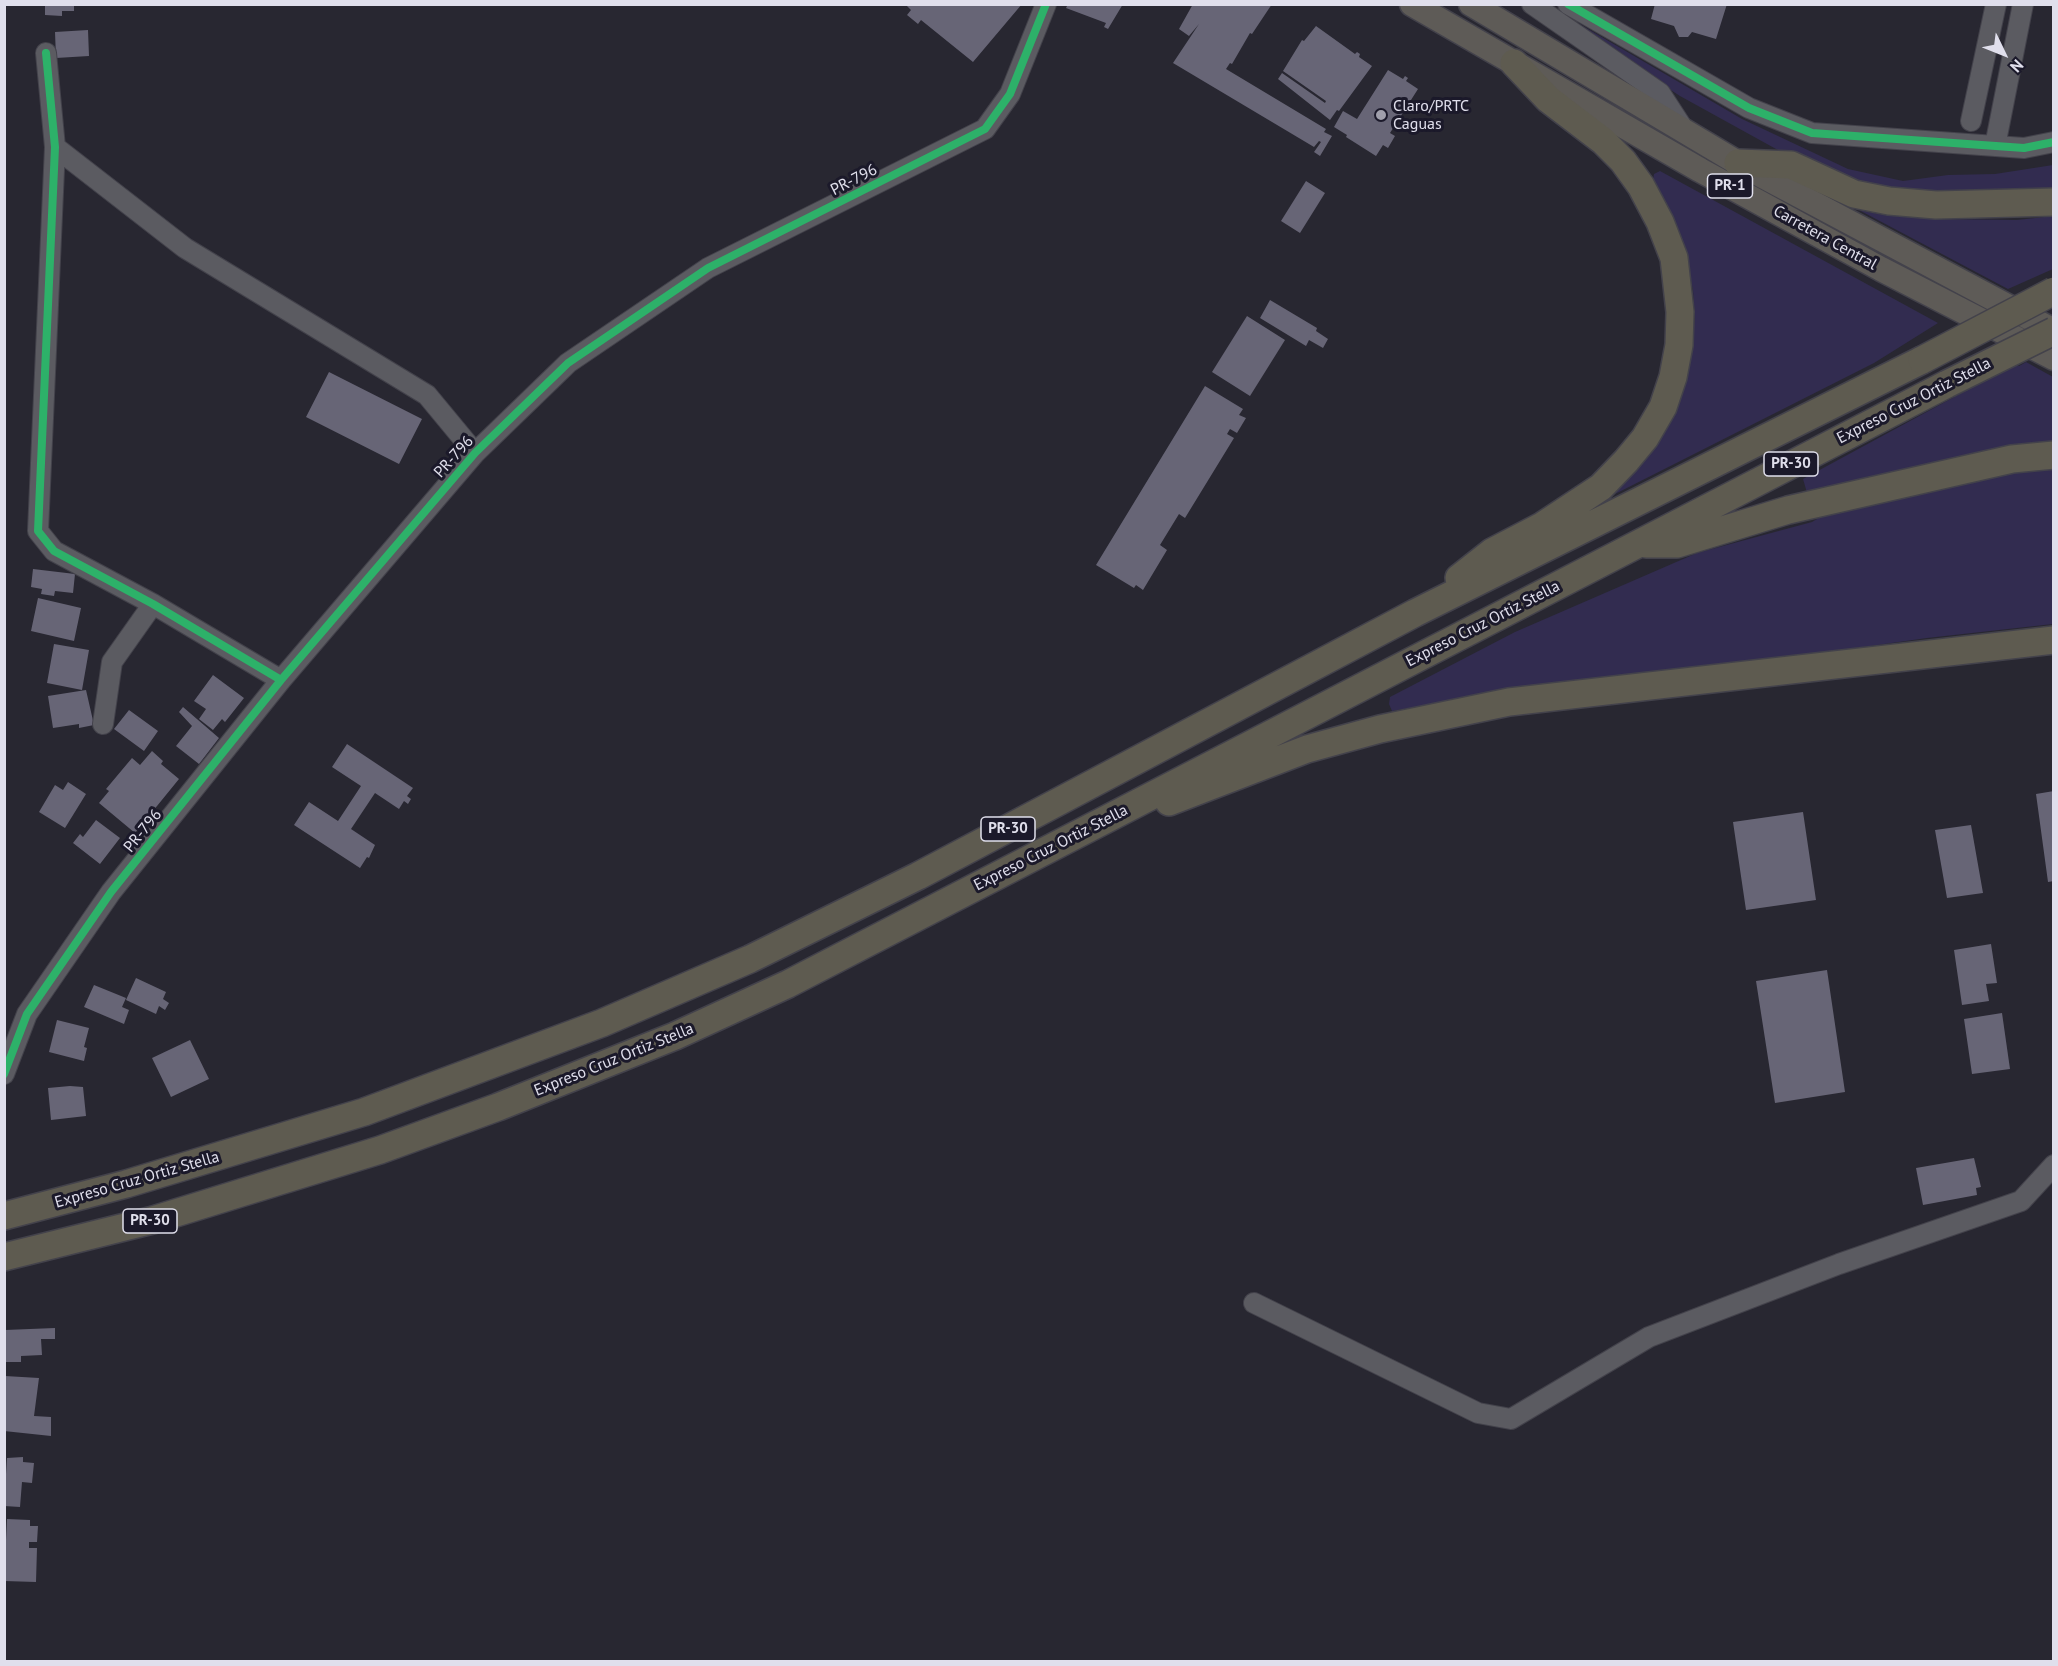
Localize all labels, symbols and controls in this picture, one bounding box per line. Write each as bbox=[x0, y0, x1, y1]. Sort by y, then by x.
north arrow bbox=[1974, 24, 2034, 84]
text: N bbox=[2006, 56, 2028, 77]
place label: Claro/PRTC Caguas bbox=[1393, 96, 1469, 134]
marker: Claro/PRTC Caguas bbox=[1374, 108, 1388, 122]
street label: PR-796 bbox=[827, 160, 881, 200]
road number: PR-1 bbox=[1708, 174, 1752, 198]
street label: Carretera Central bbox=[1770, 202, 1880, 274]
street label: Expreso Cruz Ortiz Stella bbox=[1834, 354, 1994, 448]
street label: PR-796 bbox=[430, 432, 478, 482]
road number: PR-30 bbox=[1764, 452, 1818, 476]
street label: Expreso Cruz Ortiz Stella bbox=[1403, 577, 1563, 671]
street label: Expreso Cruz Ortiz Stella bbox=[971, 801, 1131, 895]
street label: PR-796 bbox=[120, 806, 166, 856]
road number: PR-30 bbox=[981, 817, 1035, 841]
street label: Expreso Cruz Ortiz Stella bbox=[532, 1019, 696, 1101]
street label: Expreso Cruz Ortiz Stella bbox=[53, 1147, 221, 1213]
road number: PR-30 bbox=[123, 1209, 177, 1233]

